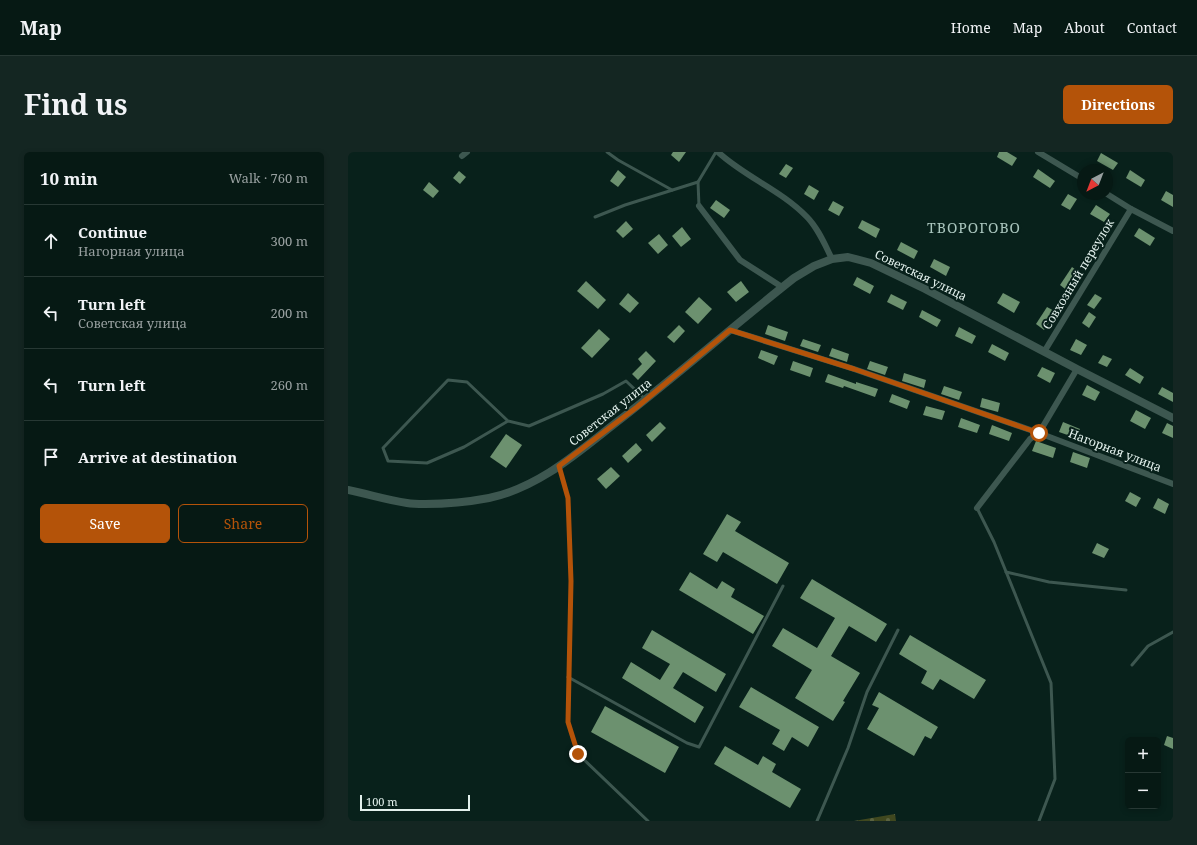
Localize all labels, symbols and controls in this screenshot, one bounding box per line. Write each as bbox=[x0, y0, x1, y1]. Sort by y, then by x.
text: Map bbox=[20, 15, 62, 41]
text: Home bbox=[951, 18, 991, 37]
text: Map bbox=[1013, 18, 1042, 37]
text: About bbox=[1064, 18, 1105, 37]
text: Contact bbox=[1127, 18, 1177, 37]
text: Find us bbox=[24, 85, 128, 123]
button: Directions bbox=[1063, 85, 1173, 124]
north arrow bbox=[1077, 164, 1113, 200]
text: 10 min bbox=[40, 167, 98, 190]
text: Walk · 760 m bbox=[229, 169, 308, 187]
street label: Совхозный переулок bbox=[1038, 215, 1118, 332]
district label: ТВОРОГОВО bbox=[927, 218, 1021, 237]
text: Continue bbox=[78, 222, 147, 242]
icon: ahead bbox=[40, 230, 62, 252]
text: 300 m bbox=[271, 232, 308, 250]
text: Нагорная улица bbox=[78, 242, 185, 260]
street label: Советская улица bbox=[872, 245, 970, 305]
text: Turn left bbox=[78, 294, 146, 314]
icon: left bbox=[40, 302, 62, 324]
text: 200 m bbox=[271, 304, 308, 322]
text: Советская улица bbox=[78, 314, 187, 332]
icon: left bbox=[40, 374, 62, 396]
street label: Советская улица bbox=[565, 374, 655, 450]
text: Turn left bbox=[78, 375, 146, 395]
text: 260 m bbox=[271, 376, 308, 394]
route start bbox=[1030, 424, 1048, 442]
street label: Нагорная улица bbox=[1066, 424, 1164, 476]
icon: arrive bbox=[40, 446, 62, 468]
text: Arrive at destination bbox=[78, 447, 237, 467]
button: Save bbox=[40, 504, 170, 543]
button: Share bbox=[178, 504, 308, 543]
map controls bbox=[1125, 737, 1161, 809]
button: + bbox=[1125, 737, 1161, 773]
route end bbox=[569, 745, 587, 763]
button: − bbox=[1125, 773, 1161, 809]
scale bar bbox=[360, 793, 470, 812]
text: 100 m bbox=[366, 794, 398, 809]

